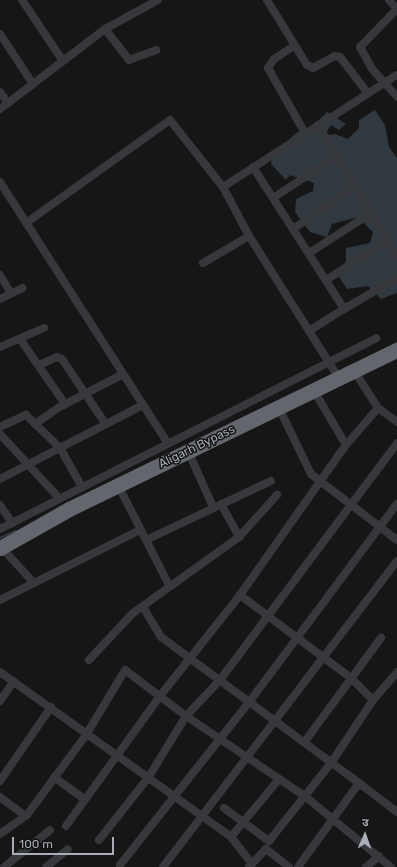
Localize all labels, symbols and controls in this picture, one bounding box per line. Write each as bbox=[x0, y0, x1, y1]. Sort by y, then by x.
street label: Aligarh Bypass bbox=[156, 422, 238, 472]
north arrow bbox=[345, 815, 385, 855]
text: उ bbox=[362, 816, 369, 829]
scale bar bbox=[14, 829, 116, 855]
text: 100 m bbox=[19, 837, 53, 851]

